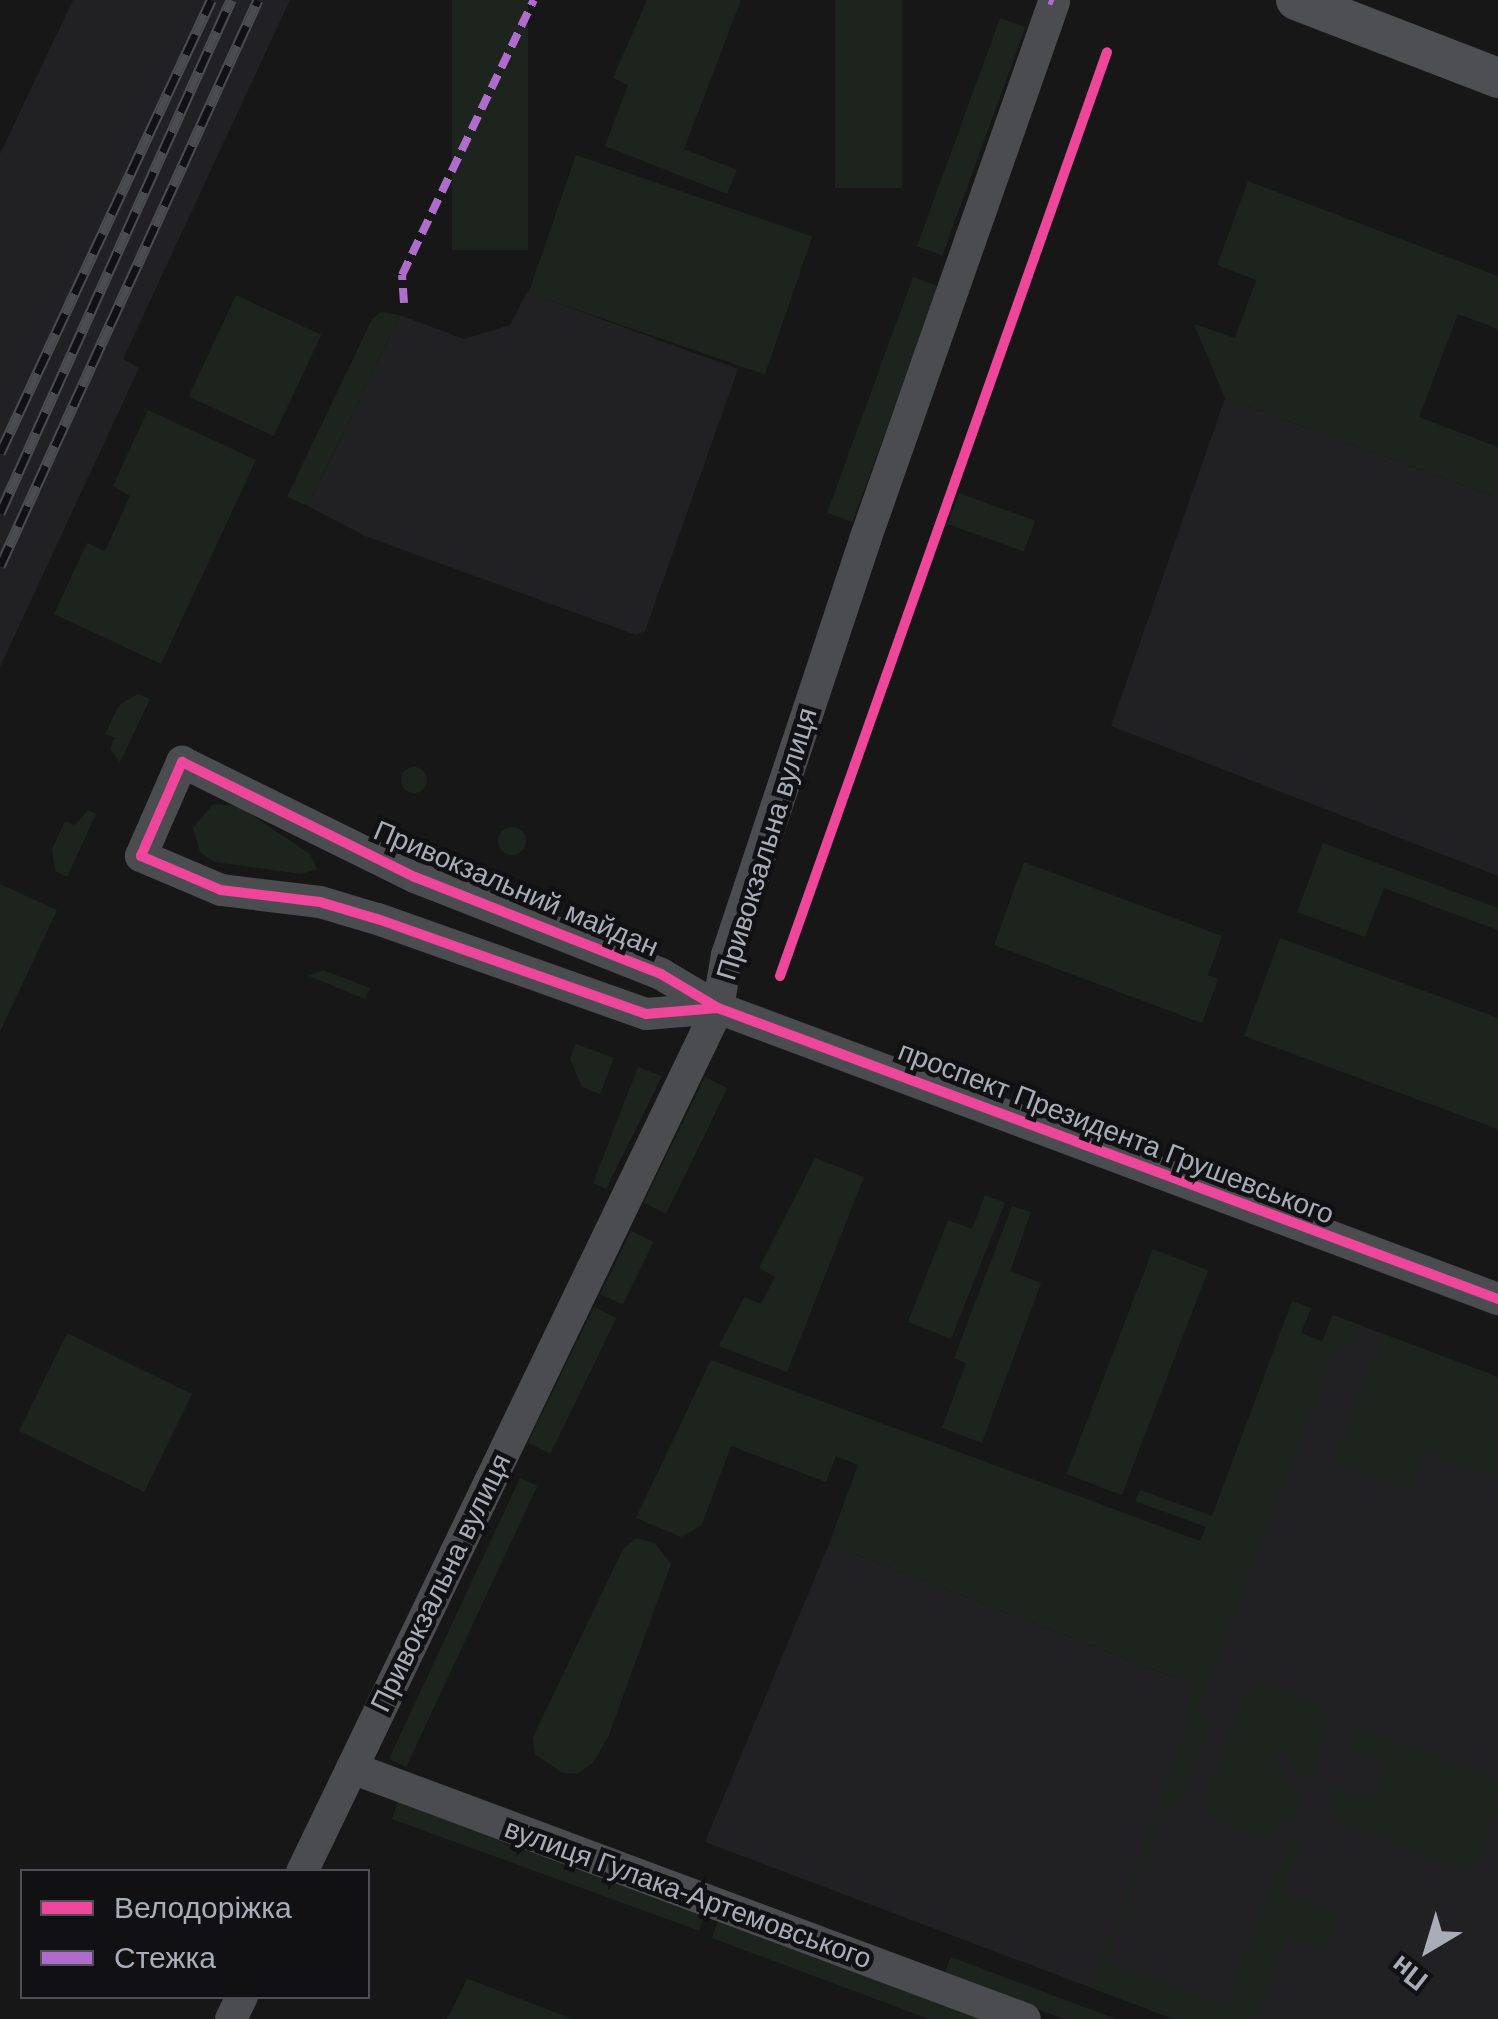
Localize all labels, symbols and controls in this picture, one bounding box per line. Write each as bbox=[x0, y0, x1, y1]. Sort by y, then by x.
street label: Привокзальна вулиця bbox=[710, 704, 824, 984]
street label: Привокзальний майдан bbox=[369, 814, 663, 964]
street label: проспект Президента Грушевського bbox=[893, 1034, 1339, 1232]
street label: Привокзальна вулиця bbox=[364, 1448, 518, 1718]
street label: вулиця Гулака-Артемовського bbox=[500, 1812, 876, 1976]
legend bbox=[20, 1869, 370, 1999]
text: Велодоріжка bbox=[114, 1891, 292, 1924]
north arrow bbox=[1378, 1899, 1478, 1999]
text: Стежка bbox=[114, 1941, 216, 1974]
text: Пн bbox=[1385, 1949, 1433, 1997]

